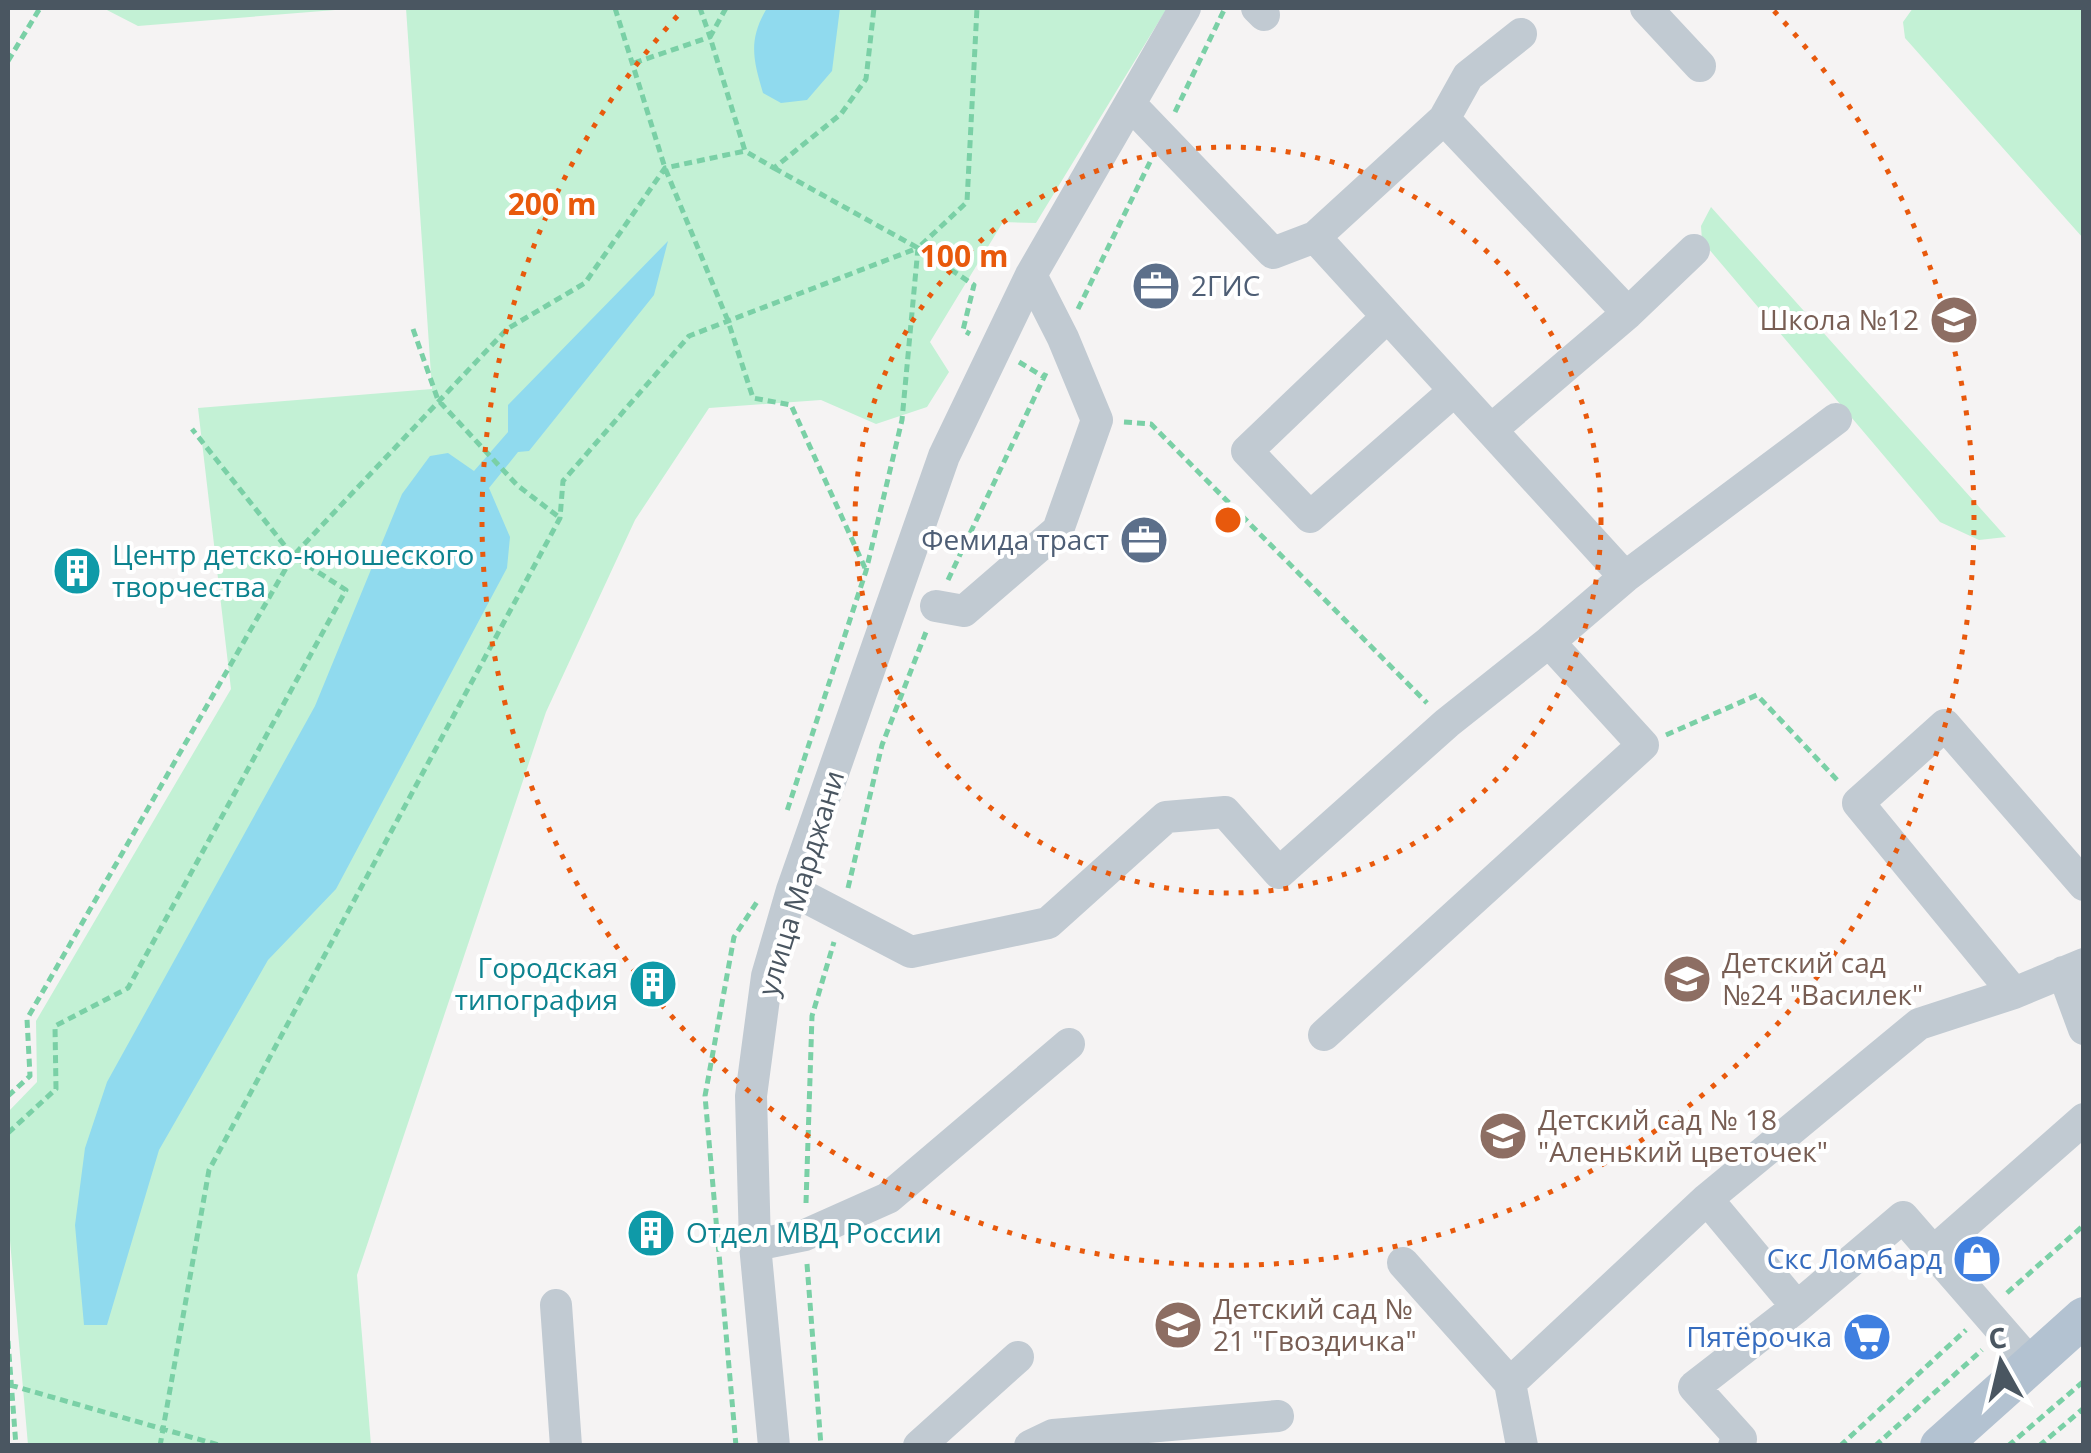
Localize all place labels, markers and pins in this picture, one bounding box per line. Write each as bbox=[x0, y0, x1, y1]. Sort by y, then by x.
office icon: 2ГИС bbox=[1130, 260, 1182, 312]
place label: 2ГИС bbox=[1191, 266, 1260, 304]
school or university icon: Школа №12 bbox=[1928, 294, 1980, 346]
place label: Школа №12 bbox=[1759, 300, 1919, 338]
centre of rings bbox=[1210, 502, 1246, 538]
office icon: Фемида траст bbox=[1118, 514, 1170, 566]
place label: Фемида траст bbox=[921, 520, 1109, 558]
place label: Центр детско-юношеского творчества bbox=[112, 535, 474, 605]
building icon: Центр детско-юношеского творчества bbox=[51, 545, 103, 597]
place label: Детский сад №24 "Василек" bbox=[1722, 943, 1923, 1013]
place label: Городская типография bbox=[455, 948, 618, 1018]
school or university icon: Детский сад №24 "Василек" bbox=[1661, 953, 1713, 1005]
building icon: Городская типография bbox=[627, 958, 679, 1010]
place label: Детский сад № 18 "Аленький цветочек" bbox=[1538, 1100, 1828, 1170]
school or university icon: Детский сад № 18 "Аленький цветочек" bbox=[1477, 1110, 1529, 1162]
building icon: Отдел МВД России bbox=[625, 1207, 677, 1259]
place label: Отдел МВД России bbox=[686, 1213, 942, 1251]
shop icon: Скс Ломбард bbox=[1951, 1233, 2003, 1285]
place label: Скс Ломбард bbox=[1767, 1239, 1942, 1277]
place label: Детский сад № 21 "Гвоздичка" bbox=[1213, 1289, 1417, 1359]
school or university icon: Детский сад № 21 "Гвоздичка" bbox=[1152, 1299, 1204, 1351]
supermarket icon: Пятёрочка bbox=[1841, 1311, 1893, 1363]
place label: Пятёрочка bbox=[1686, 1317, 1832, 1355]

